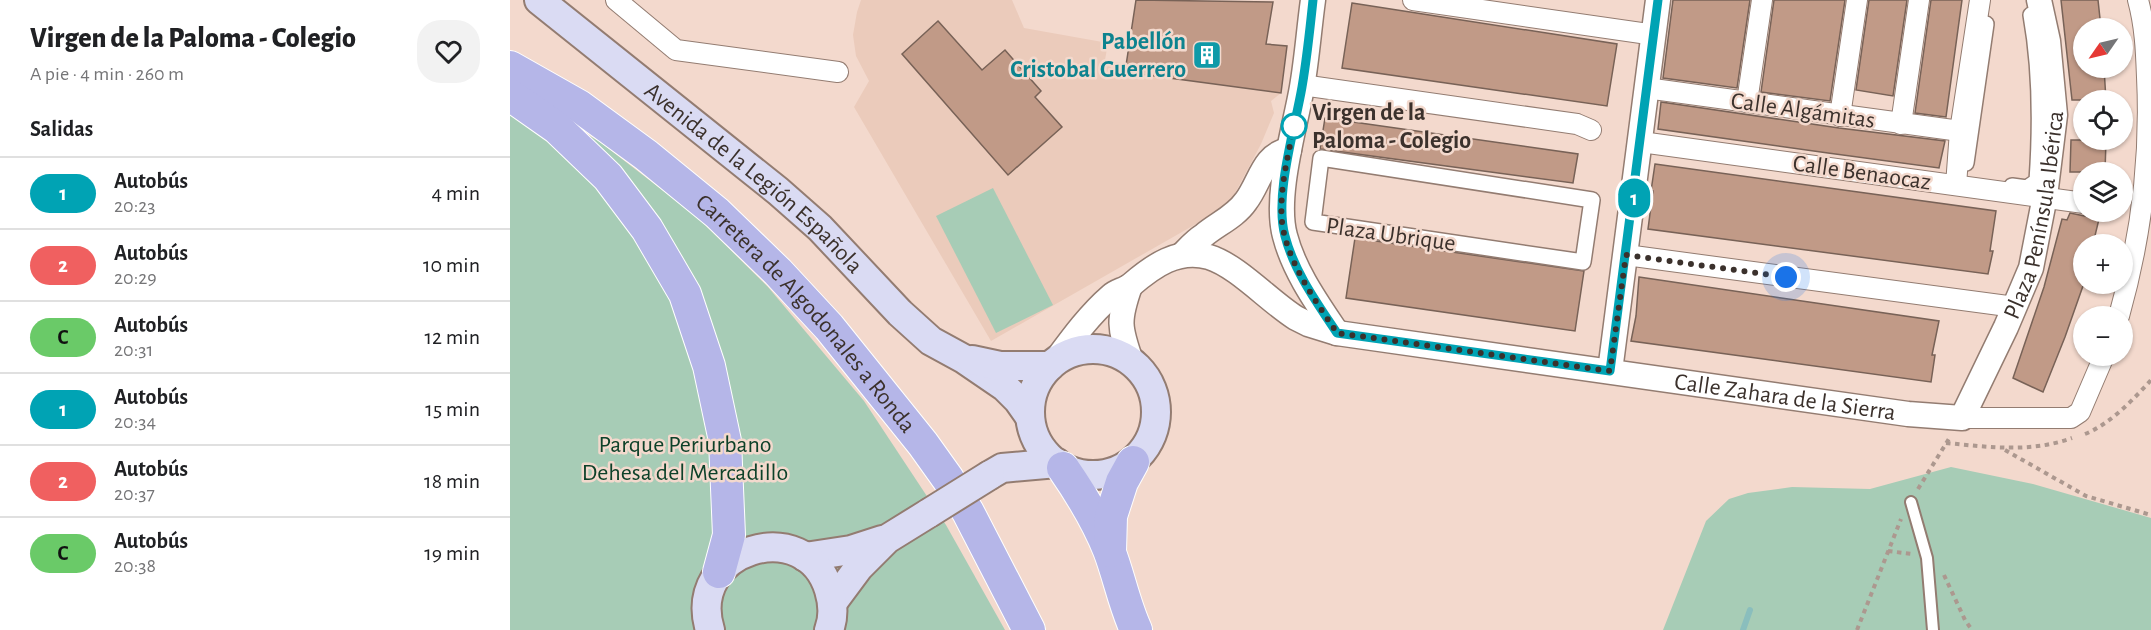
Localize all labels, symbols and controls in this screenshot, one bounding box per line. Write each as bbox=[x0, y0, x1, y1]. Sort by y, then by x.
north arrow bbox=[2073, 18, 2133, 78]
map controls bbox=[2073, 18, 2133, 366]
button: heart bbox=[417, 20, 480, 83]
text: Virgen de la Paloma - Colegio bbox=[30, 25, 356, 53]
place label: Pabellón Cristobal Guerrero bbox=[1010, 30, 1186, 82]
building icon: Pabellón Cristobal Guerrero bbox=[1191, 39, 1223, 71]
text: A pie · 4 min · 260 m bbox=[30, 64, 184, 84]
street label: Avenida de la Legión Española bbox=[640, 78, 867, 278]
street label: Calle Algámitas bbox=[1729, 89, 1876, 133]
button: locate bbox=[2073, 90, 2133, 150]
place label: Virgen de la Paloma - Colegio bbox=[1312, 101, 1471, 153]
street label: Plaza Península Ibérica bbox=[2000, 109, 2068, 323]
marker: Virgen de la Paloma - Colegio bbox=[1281, 113, 1307, 139]
text: Salidas bbox=[30, 118, 93, 140]
street label: Calle Benaocaz bbox=[1791, 151, 1933, 195]
button: layers bbox=[2073, 162, 2133, 222]
text: Autobús bbox=[114, 170, 188, 192]
line badge: 1 bbox=[1614, 178, 1654, 218]
text: 4 min bbox=[432, 182, 480, 204]
text: 1 bbox=[59, 183, 67, 204]
text: 1 bbox=[1630, 188, 1638, 209]
street label: Carretera de Algodonales a Ronda bbox=[691, 190, 920, 437]
text: 20:23 bbox=[114, 196, 156, 216]
street label: Plaza Ubrique bbox=[1325, 214, 1457, 256]
button: + bbox=[2073, 234, 2133, 294]
text: Autobús bbox=[114, 242, 188, 264]
text: 10 min bbox=[423, 254, 480, 276]
text: 2 bbox=[58, 255, 68, 276]
your location bbox=[1771, 262, 1801, 292]
text: 20:29 bbox=[114, 268, 157, 288]
button: − bbox=[2073, 306, 2133, 366]
text: Autobús bbox=[114, 314, 188, 336]
text: 12 min bbox=[425, 326, 480, 348]
text: C bbox=[58, 327, 68, 348]
text: 20:31 bbox=[114, 340, 153, 360]
street label: Calle Zahara de la Sierra bbox=[1673, 370, 1897, 425]
text: Autobús bbox=[114, 386, 188, 408]
text: 15 min bbox=[425, 398, 480, 420]
text: 1 bbox=[59, 399, 67, 420]
text: 20:34 bbox=[114, 412, 156, 432]
park label: Parque Periurbano Dehesa del Mercadillo bbox=[582, 433, 788, 485]
text: Autobús bbox=[114, 458, 188, 480]
text: 18 min bbox=[424, 470, 480, 492]
text: 2 bbox=[58, 471, 68, 492]
text: 20:37 bbox=[114, 484, 155, 504]
text: Autobús bbox=[114, 530, 188, 552]
text: 19 min bbox=[424, 542, 480, 564]
text: C bbox=[58, 543, 68, 564]
text: 20:38 bbox=[114, 556, 156, 576]

